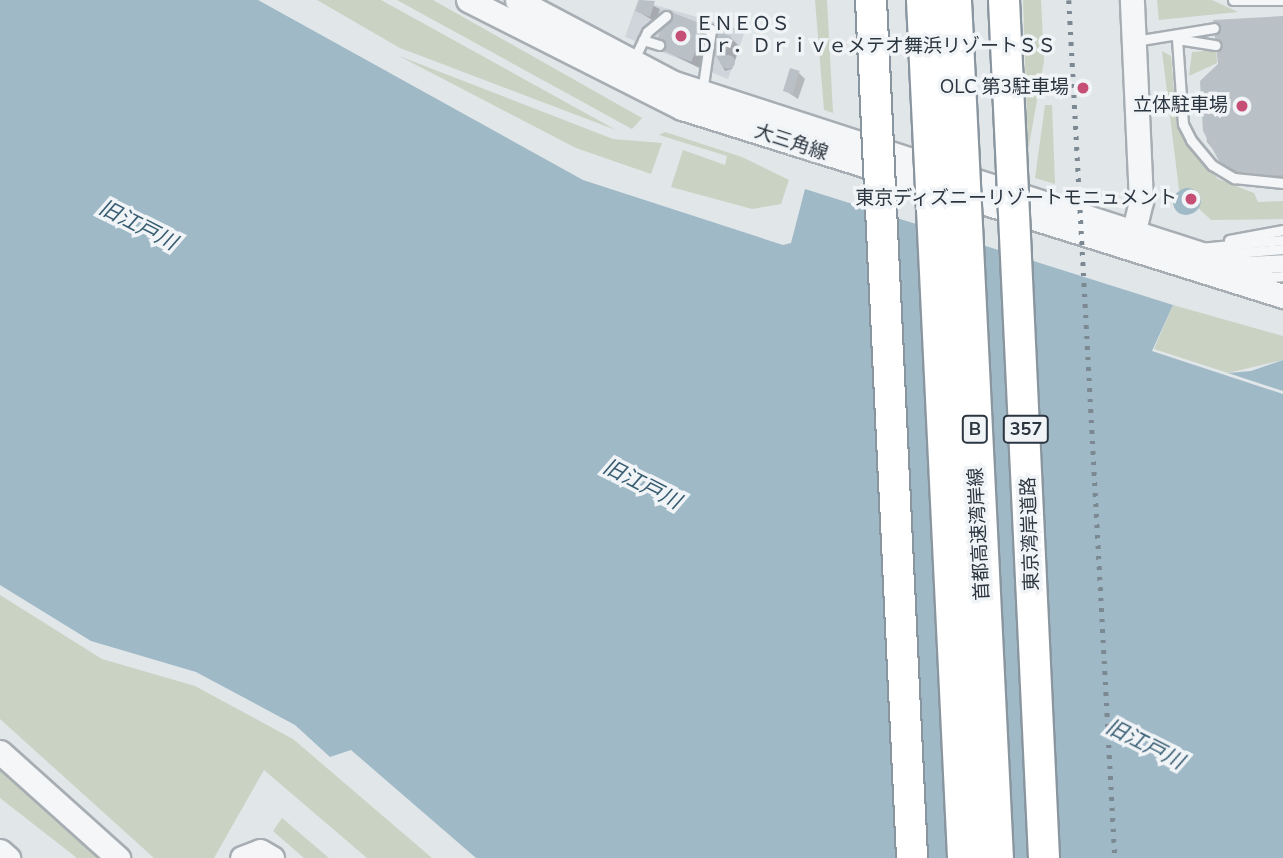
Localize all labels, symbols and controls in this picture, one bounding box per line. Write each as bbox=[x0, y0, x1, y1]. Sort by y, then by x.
place label: ＥＮＥＯＳ Ｄｒ．Ｄｒｉｖｅメテオ舞浜リゾートＳＳ bbox=[695, 14, 1056, 58]
marker: ＥＮＥＯＳ Ｄｒ．Ｄｒｉｖｅメテオ舞浜リゾートＳＳ bbox=[673, 28, 689, 44]
place label: OLC 第3駐車場 bbox=[940, 77, 1069, 99]
marker: OLC 第3駐車場 bbox=[1075, 80, 1091, 96]
place label: 立体駐車場 bbox=[1133, 95, 1228, 117]
marker: 立体駐車場 bbox=[1234, 98, 1250, 114]
street label: 大三角線 bbox=[751, 120, 831, 166]
place label: 東京ディズニーリゾートモニュメント bbox=[854, 188, 1177, 210]
marker: 東京ディズニーリゾートモニュメント bbox=[1183, 191, 1199, 207]
water label: 旧江戸川 bbox=[95, 195, 181, 255]
road number: B bbox=[961, 414, 989, 444]
road number: 357 bbox=[1002, 414, 1050, 444]
water label: 旧江戸川 bbox=[599, 454, 685, 514]
street label: 首都高速湾岸線 bbox=[965, 467, 995, 601]
street label: 東京湾岸道路 bbox=[1018, 477, 1044, 591]
water label: 旧江戸川 bbox=[1102, 714, 1188, 774]

